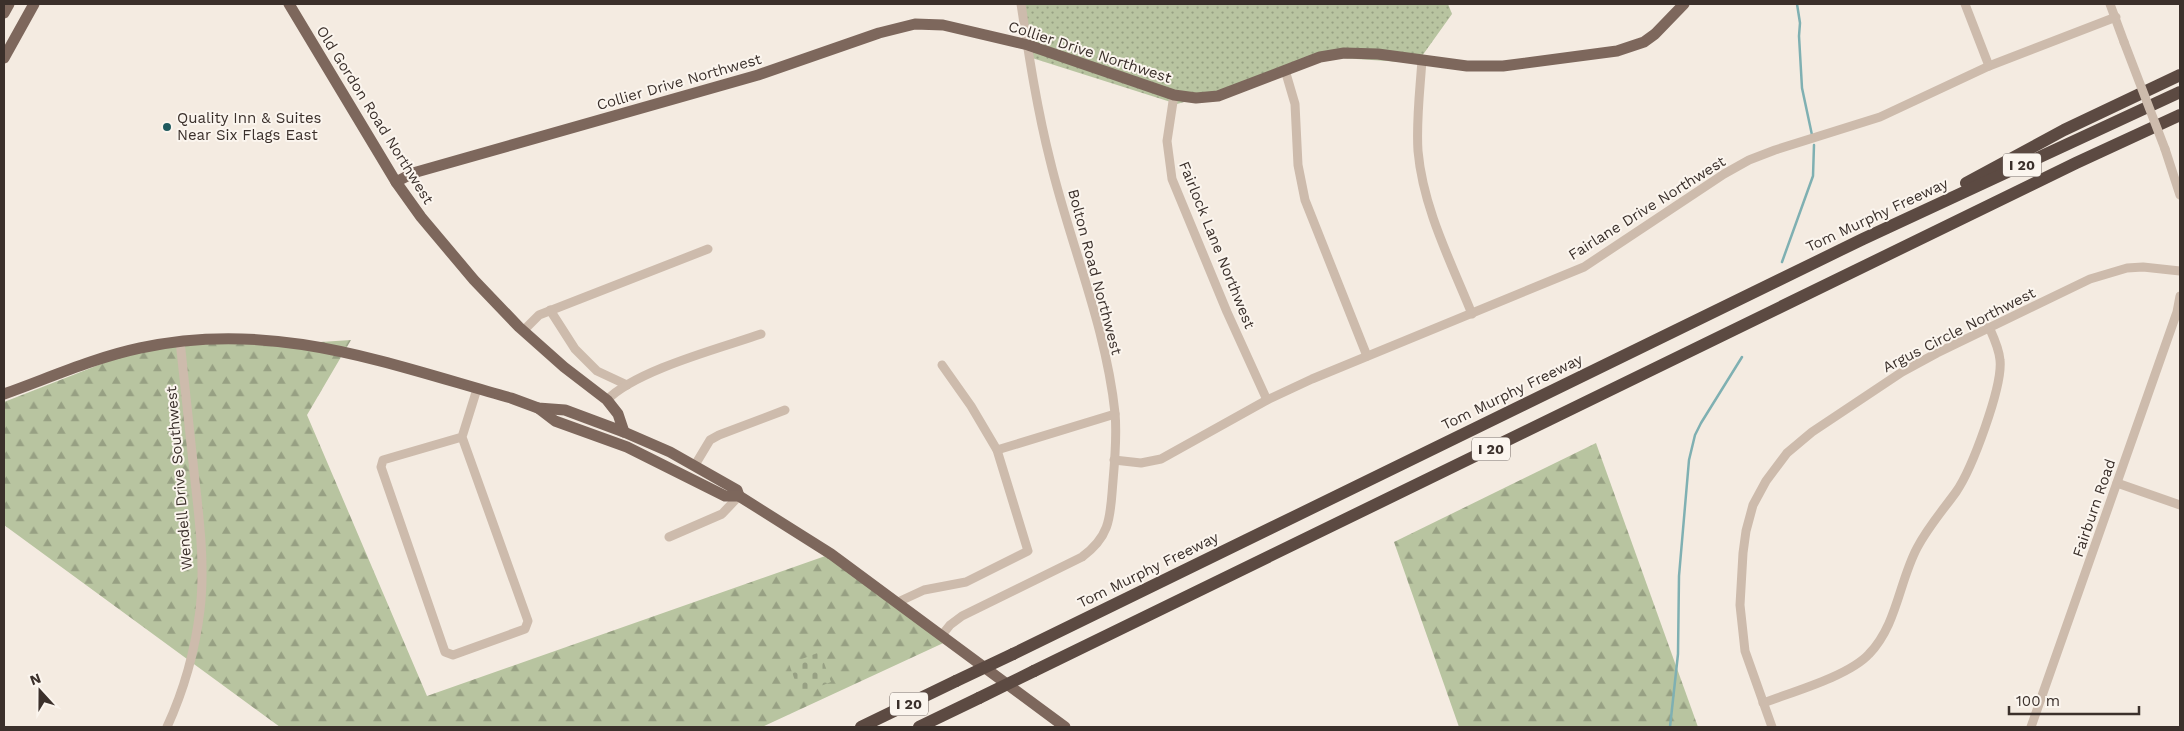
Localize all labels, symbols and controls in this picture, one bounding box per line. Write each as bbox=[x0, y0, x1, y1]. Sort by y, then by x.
street label: Collier Drive Northwest bbox=[1006, 17, 1175, 87]
street label: Old Gordon Road Northwest bbox=[313, 23, 438, 208]
street label: Collier Drive Northwest bbox=[595, 50, 764, 114]
place label: Quality Inn & Suites Near Six Flags East bbox=[177, 109, 322, 144]
marker: Quality Inn & Suites Near Six Flags East bbox=[161, 121, 173, 133]
street label: Fairlane Drive Northwest bbox=[1565, 152, 1729, 264]
road number: I 20 bbox=[2003, 154, 2041, 176]
street label: Fairlock Lane Northwest bbox=[1175, 159, 1259, 332]
street label: Tom Murphy Freeway bbox=[1803, 174, 1951, 256]
street label: Bolton Road Northwest bbox=[1064, 187, 1126, 357]
street label: Argus Circle Northwest bbox=[1880, 283, 2039, 376]
street label: Tom Murphy Freeway bbox=[1439, 350, 1586, 434]
street label: Wendell Drive Southwest bbox=[162, 385, 196, 571]
road number: I 20 bbox=[1472, 438, 1510, 460]
street label: Fairburn Road bbox=[2069, 456, 2119, 560]
street label: Tom Murphy Freeway bbox=[1075, 528, 1222, 612]
north arrow bbox=[15, 666, 65, 716]
text: N bbox=[28, 670, 43, 688]
scale bar bbox=[2009, 684, 2139, 716]
road number: I 20 bbox=[890, 692, 928, 716]
text: 100 m bbox=[2016, 692, 2060, 710]

